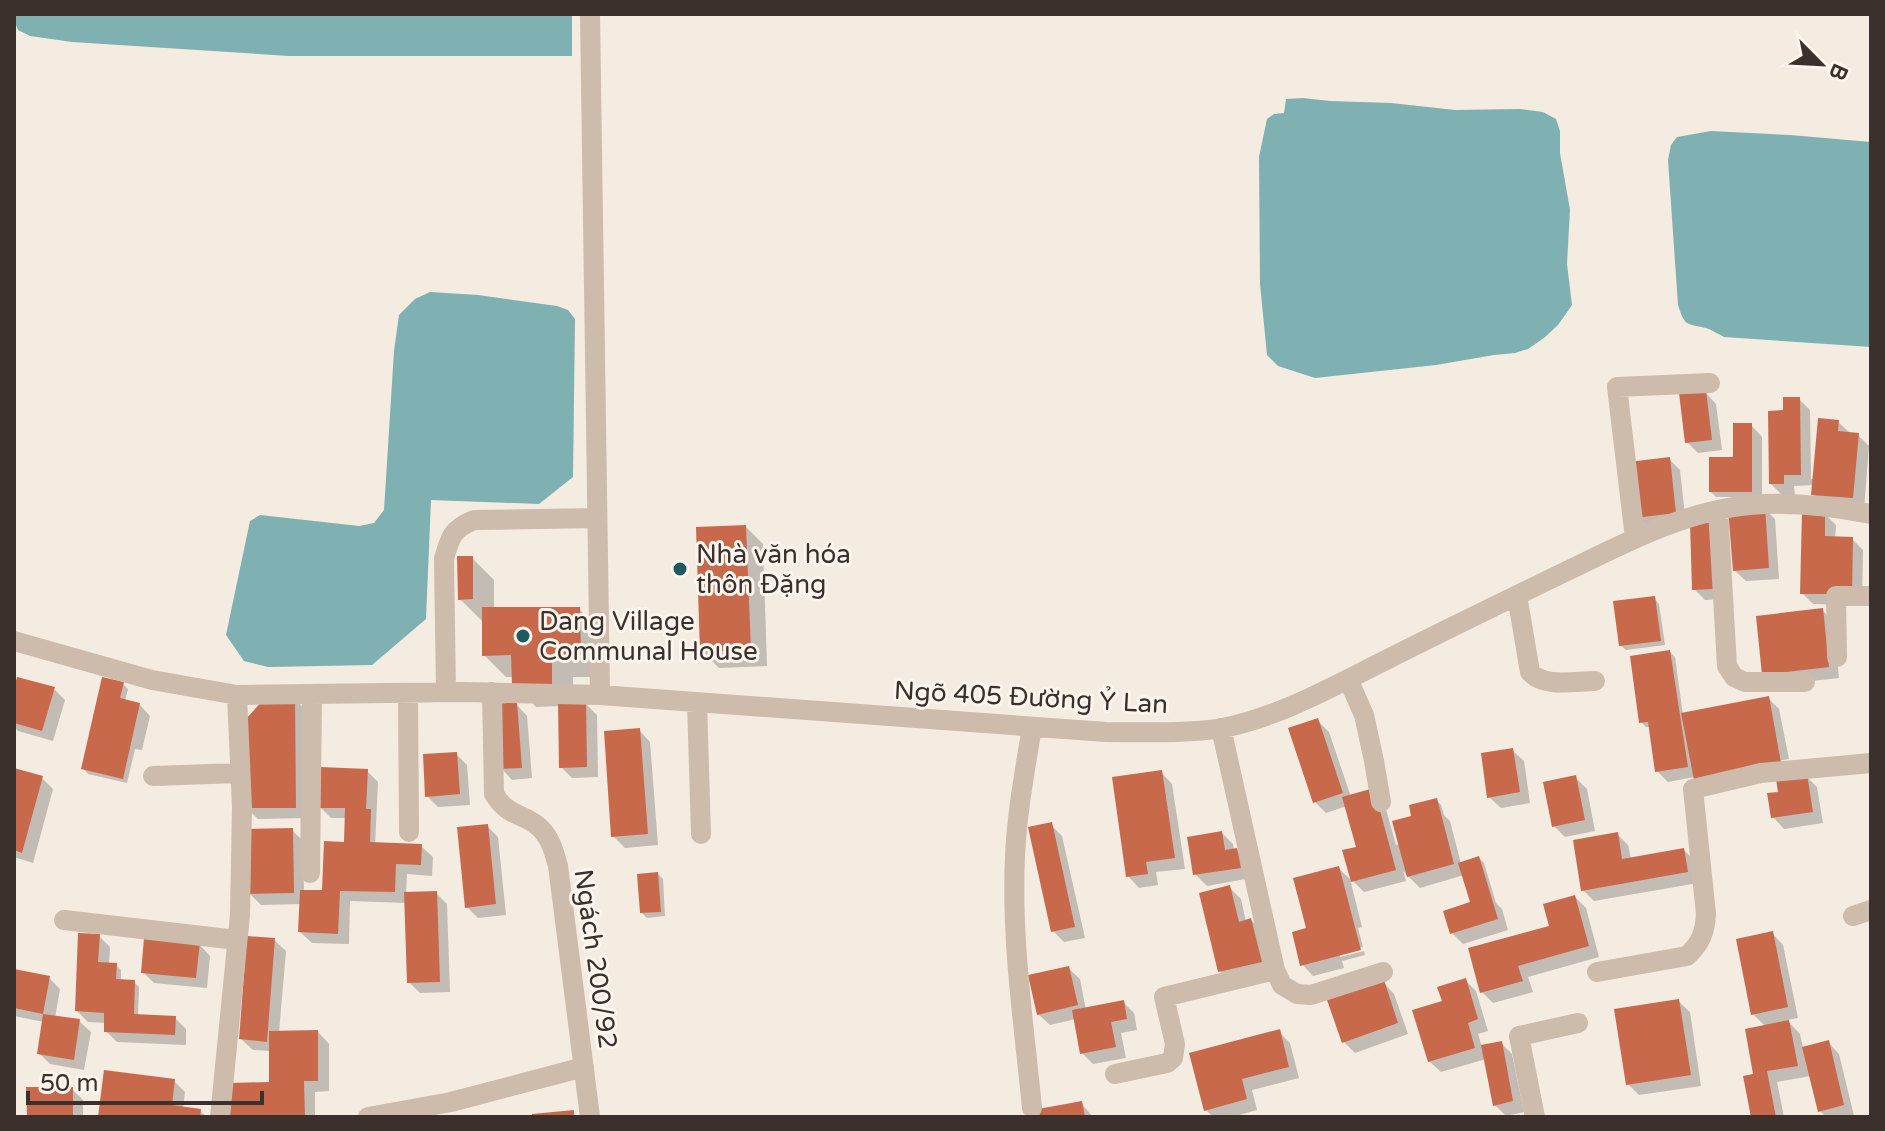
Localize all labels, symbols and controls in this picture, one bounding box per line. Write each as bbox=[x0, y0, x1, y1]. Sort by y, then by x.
north arrow bbox=[1781, 24, 1861, 104]
text: B bbox=[1823, 59, 1853, 84]
place label: Nhà văn hóa thôn Đặng bbox=[696, 539, 851, 600]
marker: Nhà văn hóa thôn Đặng bbox=[671, 560, 689, 578]
place label: Dang Village Communal House bbox=[539, 606, 758, 667]
marker: Dang Village Communal House bbox=[514, 627, 532, 645]
street label: Ngõ 405 Đường Ỷ Lan bbox=[893, 674, 1169, 720]
street label: Ngách 200/92 bbox=[568, 867, 623, 1051]
scale bar bbox=[28, 1055, 262, 1105]
text: 50 m bbox=[40, 1069, 98, 1098]

